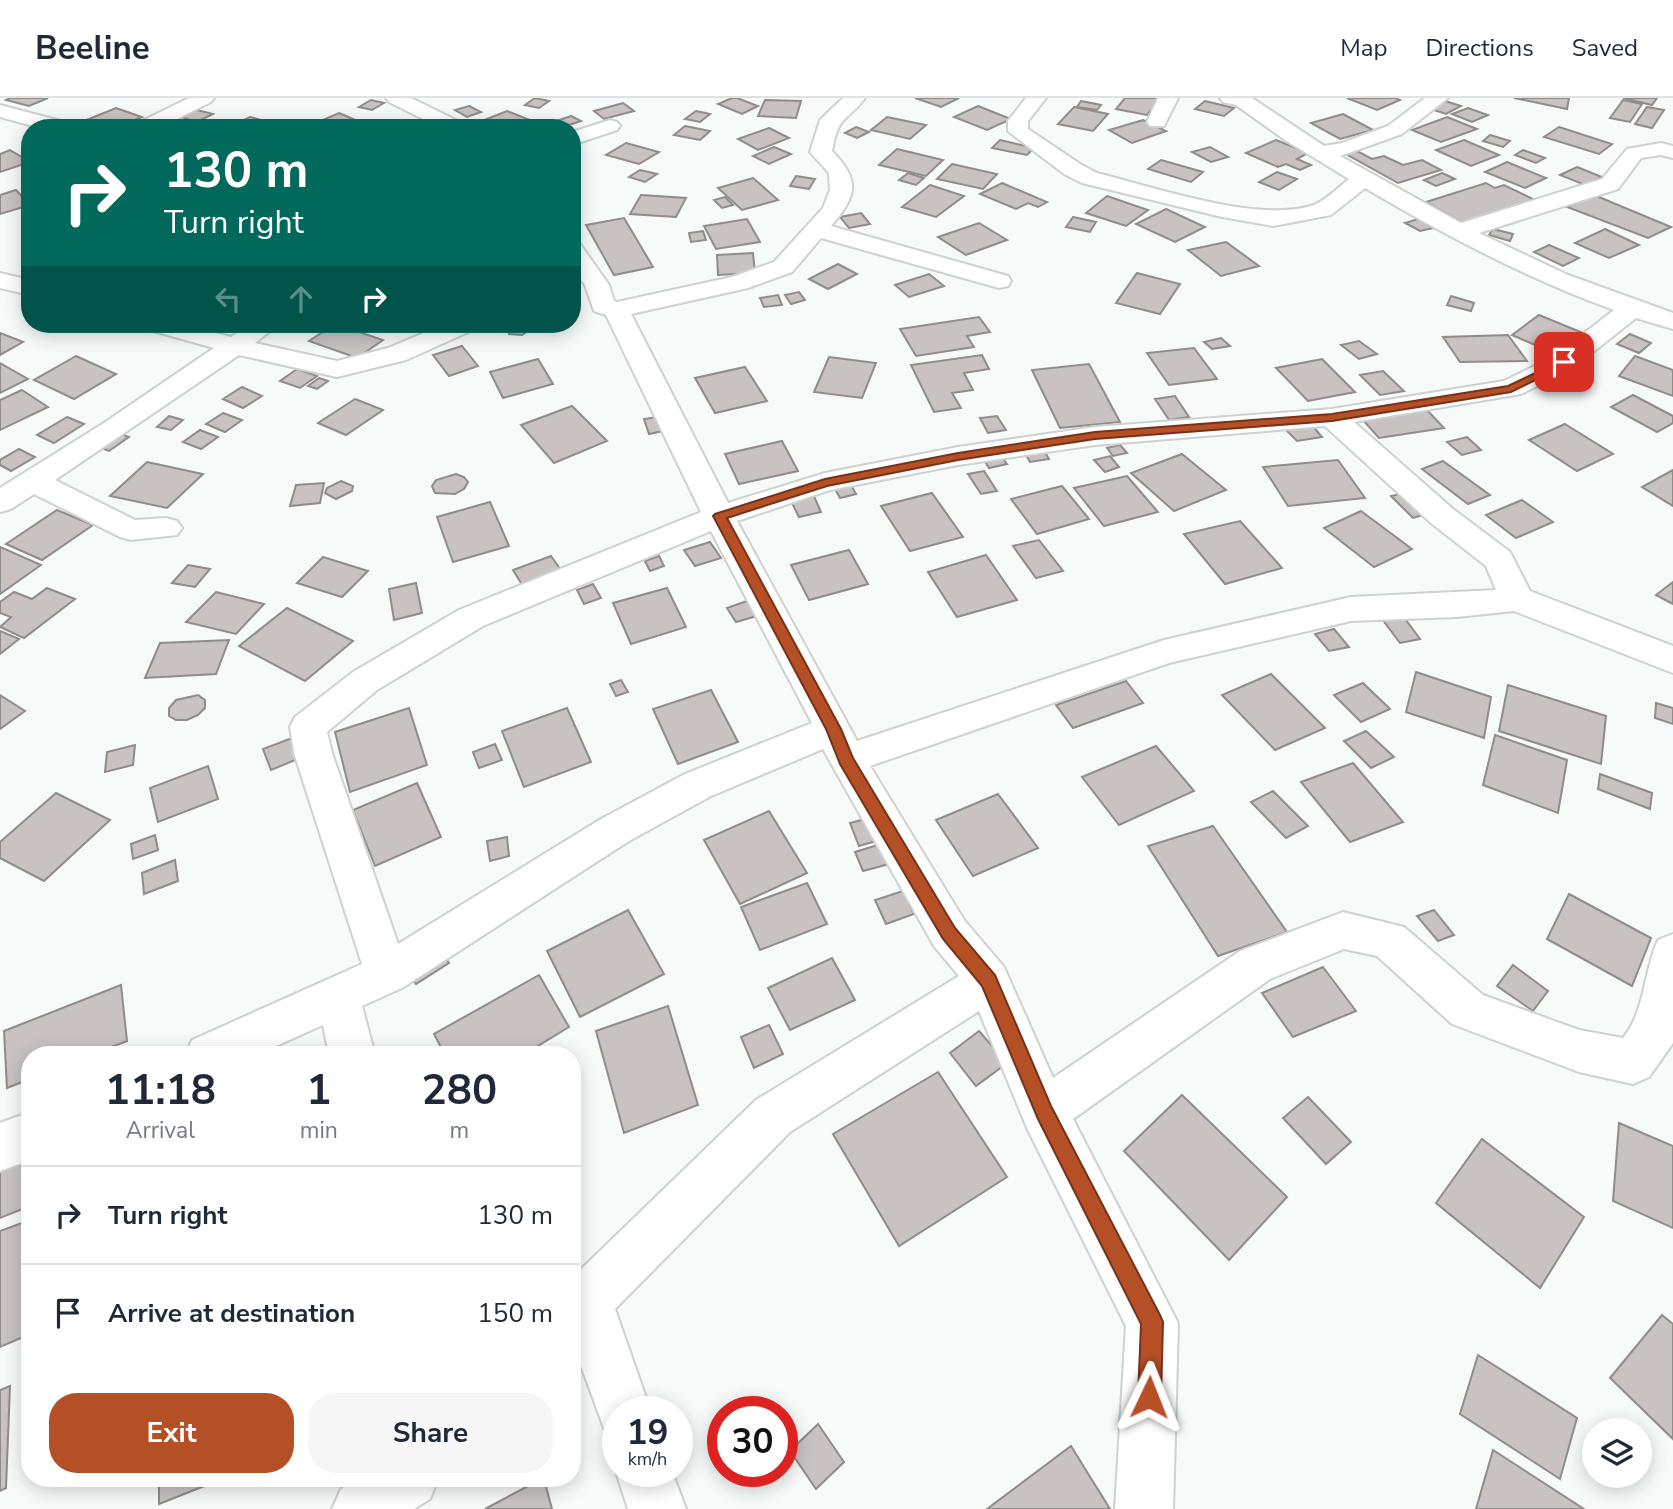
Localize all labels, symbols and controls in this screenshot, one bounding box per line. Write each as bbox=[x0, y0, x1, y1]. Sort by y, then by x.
text: Beeline bbox=[35, 26, 150, 71]
text: Map bbox=[1340, 32, 1387, 64]
text: Directions bbox=[1425, 32, 1534, 64]
text: Saved bbox=[1572, 32, 1638, 64]
text: 130 m bbox=[164, 137, 308, 204]
icon: right bbox=[49, 147, 140, 238]
text: Turn right bbox=[164, 201, 304, 244]
icon: left bbox=[209, 280, 247, 318]
icon: ahead bbox=[282, 280, 320, 318]
icon: right bbox=[355, 280, 393, 318]
pin bbox=[1534, 332, 1594, 392]
icon: arrive bbox=[1545, 343, 1583, 381]
text: 11:18 bbox=[105, 1062, 216, 1119]
text: 1 bbox=[306, 1062, 331, 1119]
text: 280 bbox=[422, 1062, 497, 1119]
text: Arrival bbox=[126, 1115, 195, 1146]
text: min bbox=[300, 1115, 338, 1146]
text: m bbox=[450, 1115, 469, 1146]
icon: right bbox=[49, 1196, 87, 1234]
text: Turn right bbox=[108, 1198, 227, 1233]
text: 130 m bbox=[477, 1198, 553, 1233]
icon: arrive bbox=[49, 1294, 87, 1332]
text: Arrive at destination bbox=[108, 1296, 355, 1331]
text: 150 m bbox=[477, 1296, 553, 1331]
position arrow bbox=[1112, 1360, 1186, 1434]
button: Exit bbox=[49, 1393, 294, 1473]
button: Share bbox=[308, 1393, 553, 1473]
speed limit sign: 30 bbox=[707, 1396, 798, 1487]
text: 19 bbox=[626, 1409, 669, 1456]
map controls bbox=[1582, 1418, 1652, 1488]
button: layers bbox=[1582, 1418, 1652, 1488]
text: km/h bbox=[628, 1447, 667, 1471]

